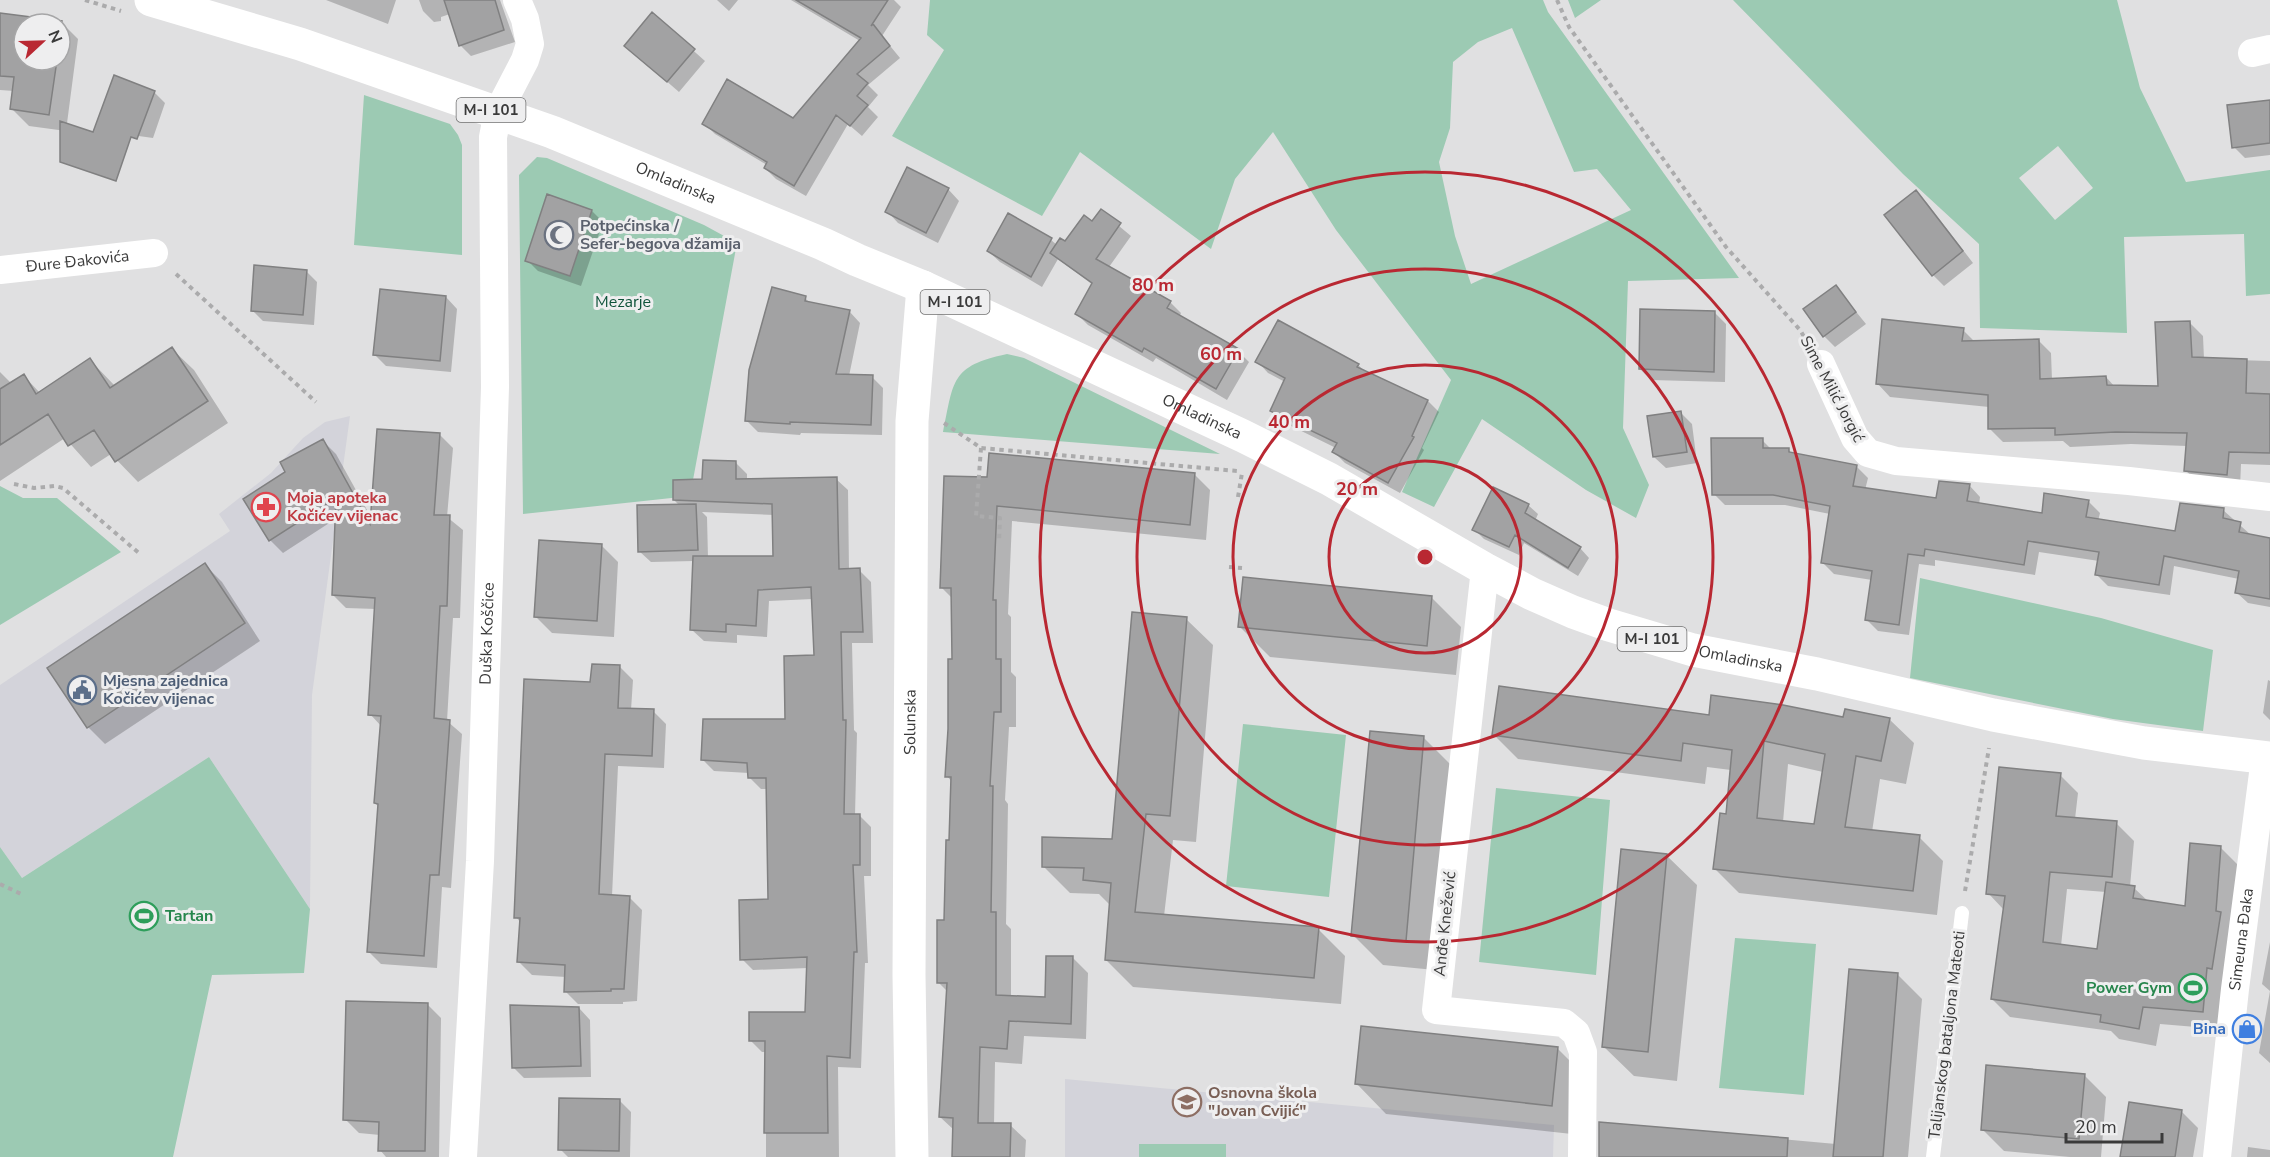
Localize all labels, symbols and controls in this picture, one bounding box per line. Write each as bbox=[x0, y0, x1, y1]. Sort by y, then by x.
north arrow bbox=[12, 12, 72, 72]
text: N bbox=[43, 27, 67, 46]
road number: M-I 101 bbox=[456, 98, 526, 122]
street label: Omladinska bbox=[632, 157, 719, 210]
place label: Potpećinska / Sefer-begova džamija bbox=[580, 215, 741, 255]
mosque icon: Potpećinska / Sefer-begova džamija bbox=[543, 219, 575, 251]
street label: Đure Đakovića bbox=[24, 245, 130, 278]
text: 80 m bbox=[1132, 273, 1174, 297]
road number: M-I 101 bbox=[920, 290, 990, 314]
park label: Mezarje bbox=[595, 291, 651, 313]
street label: Sime Milić Jorgić bbox=[1795, 332, 1870, 447]
text: 60 m bbox=[1200, 342, 1242, 366]
street label: Omladinska bbox=[1158, 389, 1245, 445]
text: 40 m bbox=[1268, 410, 1310, 434]
text: 20 m bbox=[1336, 477, 1378, 501]
place label: Moja apoteka Kočićev vijenac bbox=[287, 487, 398, 527]
pharmacy icon: Moja apoteka Kočićev vijenac bbox=[250, 491, 282, 523]
centre of rings bbox=[1415, 547, 1435, 567]
street label: Duška Koščice bbox=[475, 582, 500, 685]
road number: M-I 101 bbox=[1618, 627, 1686, 651]
street label: Omladinska bbox=[1697, 640, 1785, 678]
place label: Mjesna zajednica Kočićev vijenac bbox=[103, 670, 228, 710]
public building icon: Mjesna zajednica Kočićev vijenac bbox=[66, 674, 98, 706]
street label: Solunska bbox=[899, 689, 922, 755]
street label: Anđe Knežević bbox=[1429, 870, 1462, 978]
street label: Simeuna Đaka bbox=[2224, 887, 2259, 992]
sports icon: Tartan bbox=[128, 900, 160, 932]
place label: Tartan bbox=[165, 905, 213, 927]
street label: Talijanskog bataljona Mateoti bbox=[1923, 930, 1971, 1140]
sports icon: Power Gym bbox=[2177, 972, 2209, 1004]
place label: Power Gym bbox=[2086, 977, 2172, 999]
shop icon: Bina bbox=[2231, 1013, 2263, 1045]
place label: Bina bbox=[2193, 1018, 2226, 1040]
place label: Osnovna škola "Jovan Cvijić" bbox=[1208, 1082, 1317, 1122]
school or university icon: Osnovna škola "Jovan Cvijić" bbox=[1171, 1086, 1203, 1118]
scale bar bbox=[2066, 1106, 2162, 1144]
text: 20 m bbox=[2075, 1115, 2117, 1139]

